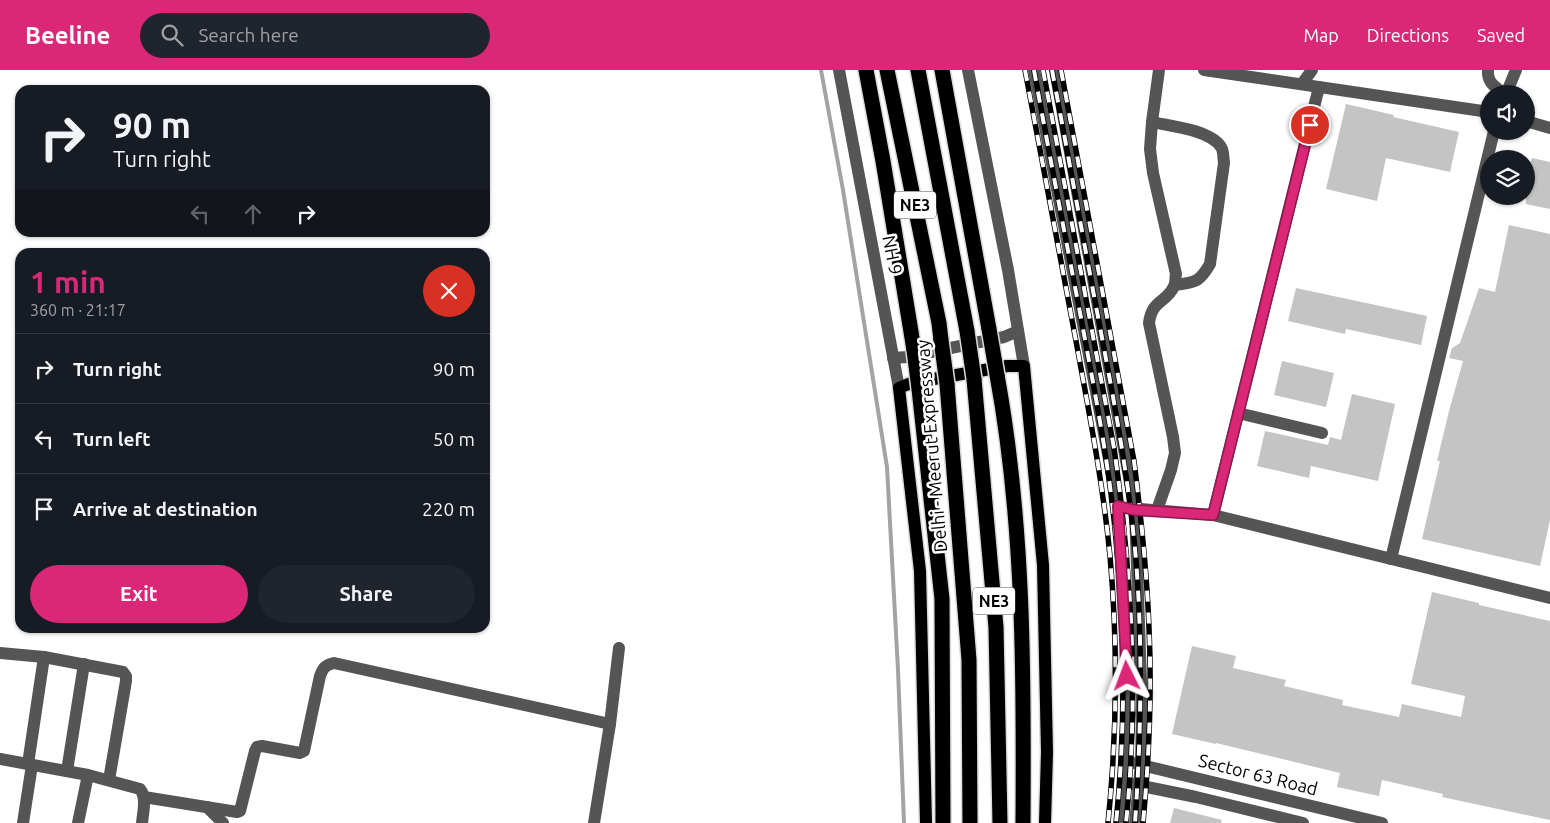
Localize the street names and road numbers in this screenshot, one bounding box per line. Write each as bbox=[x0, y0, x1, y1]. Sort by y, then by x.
road number: NE3 bbox=[894, 192, 936, 218]
street label: NH 9 bbox=[879, 233, 907, 276]
street label: Delhi - Meerut Expressway bbox=[912, 339, 950, 553]
road number: NE3 bbox=[973, 588, 1015, 614]
street label: Sector 63 Road bbox=[1197, 750, 1320, 799]

